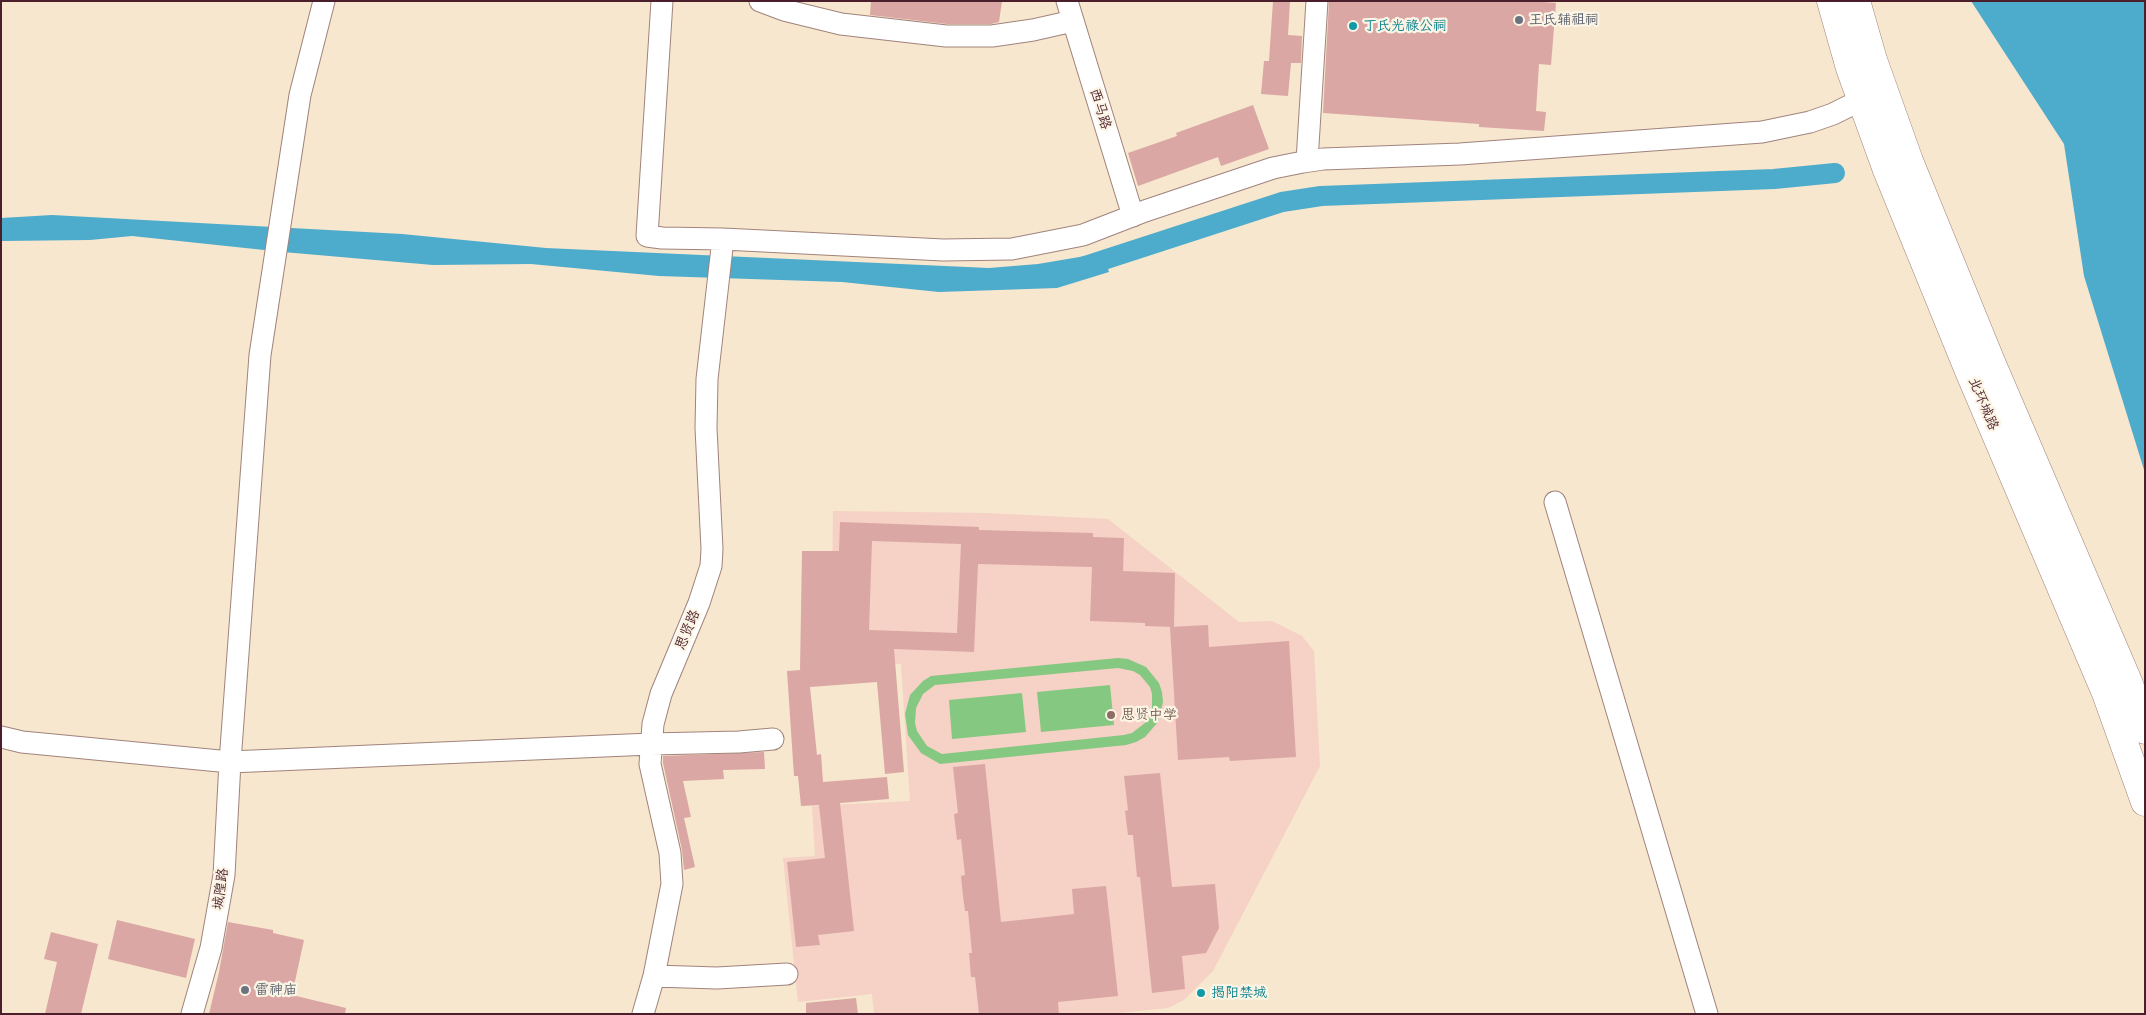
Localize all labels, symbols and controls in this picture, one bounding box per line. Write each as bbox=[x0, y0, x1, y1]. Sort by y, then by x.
place label: 王氏辅祖祠 bbox=[1529, 12, 1599, 28]
marker: 王氏辅祖祠 bbox=[1513, 14, 1525, 26]
place label: 丁氏光禄公祠 bbox=[1363, 18, 1447, 34]
marker: 丁氏光禄公祠 bbox=[1347, 20, 1359, 32]
street label: 西马路 bbox=[1086, 86, 1114, 132]
street label: 北环城路 bbox=[1964, 375, 2002, 433]
street label: 思贤路 bbox=[672, 607, 704, 653]
place label: 思贤中学 bbox=[1121, 707, 1177, 723]
marker: 思贤中学 bbox=[1105, 709, 1117, 721]
street label: 城隍路 bbox=[210, 867, 232, 911]
place label: 雷神庙 bbox=[255, 982, 297, 998]
marker: 雷神庙 bbox=[239, 984, 251, 996]
place label: 揭阳禁城 bbox=[1211, 985, 1267, 1001]
marker: 揭阳禁城 bbox=[1195, 987, 1207, 999]

